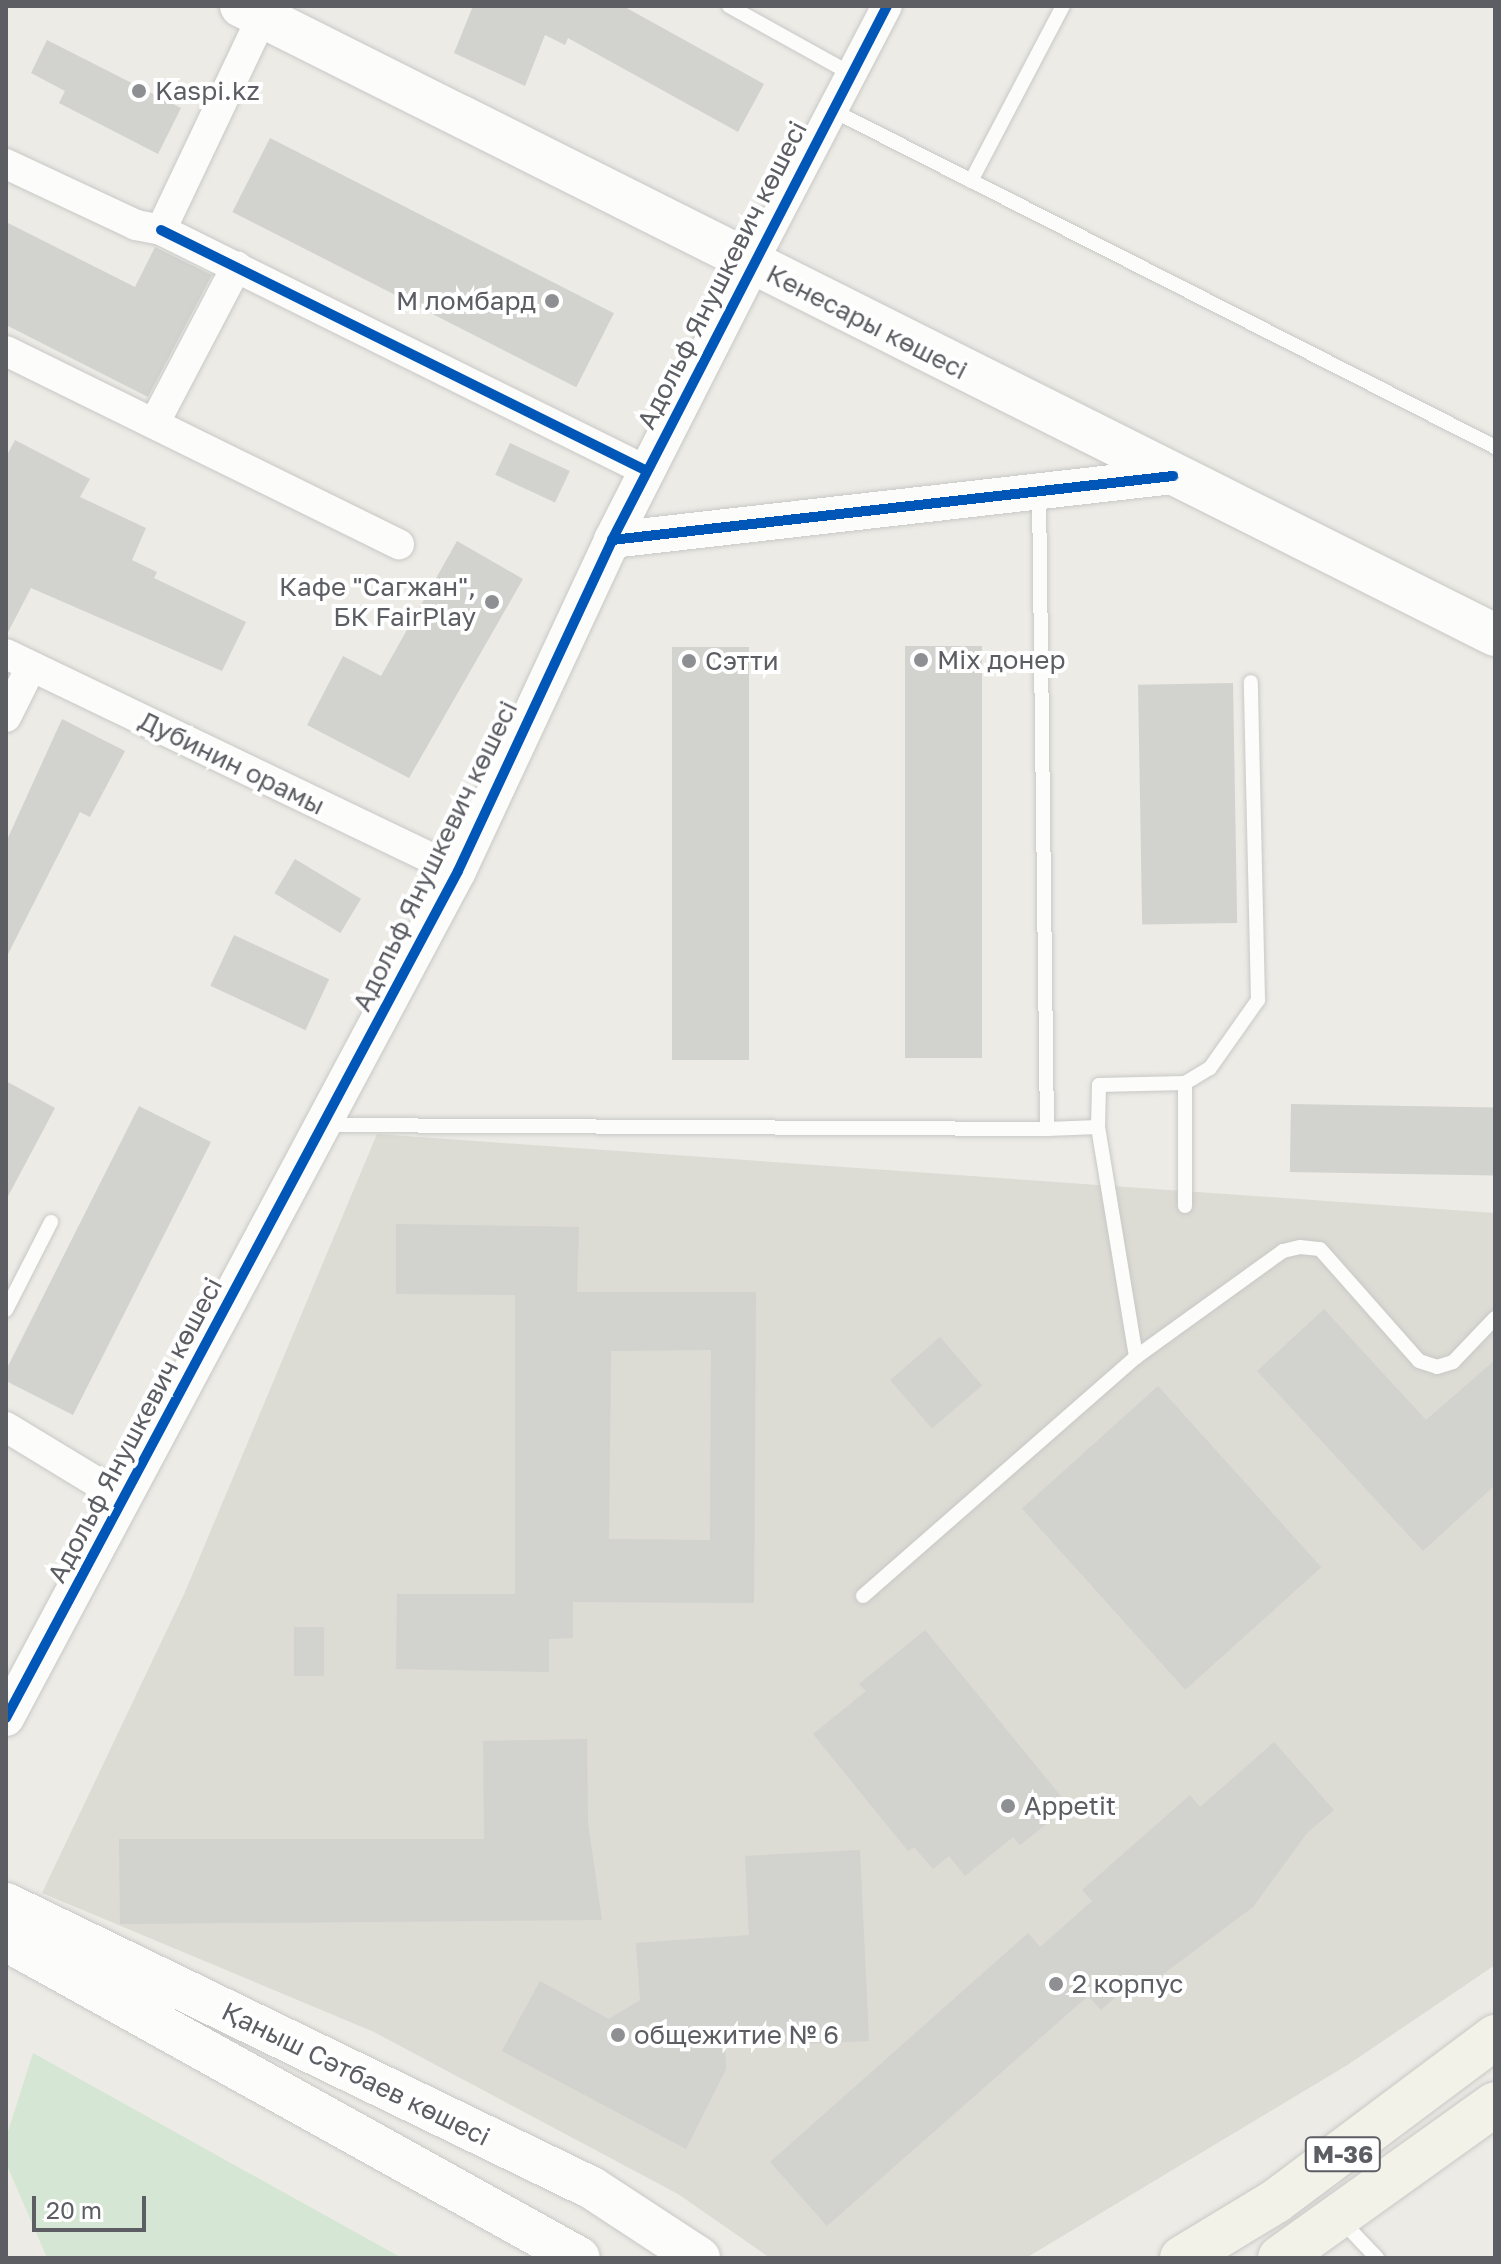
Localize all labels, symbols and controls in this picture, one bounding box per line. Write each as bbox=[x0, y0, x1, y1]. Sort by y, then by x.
place label: Kaspi.kz bbox=[155, 75, 260, 107]
marker: Kaspi.kz bbox=[130, 82, 148, 100]
street label: Адольф Янушкевич көшесі bbox=[631, 116, 813, 434]
street label: Кенесары көшесі bbox=[761, 258, 973, 386]
place label: М ломбард bbox=[396, 285, 536, 317]
marker: М ломбард bbox=[543, 292, 561, 310]
place label: Кафе "Сагжан", БК FairPlay bbox=[279, 571, 476, 632]
marker: Кафе "Сагжан", БК FairPlay bbox=[483, 593, 501, 611]
place label: Mix донер bbox=[937, 644, 1065, 676]
place label: Сэтти bbox=[705, 645, 779, 677]
marker: Mix донер bbox=[912, 651, 930, 669]
marker: Сэтти bbox=[680, 652, 698, 670]
street label: Адольф Янушкевич көшесі bbox=[346, 696, 524, 1016]
street label: Дубинин орамы bbox=[134, 705, 330, 821]
street label: Адольф Янушкевич көшесі bbox=[41, 1272, 229, 1588]
place label: Appetit bbox=[1024, 1790, 1116, 1822]
marker: Appetit bbox=[999, 1797, 1017, 1815]
place label: 2 корпус bbox=[1072, 1968, 1183, 2000]
marker: 2 корпус bbox=[1047, 1975, 1065, 1993]
street label: Қаныш Сәтбаев көшесі bbox=[217, 1995, 495, 2153]
place label: общежитие № 6 bbox=[634, 2019, 839, 2051]
marker: общежитие № 6 bbox=[609, 2026, 627, 2044]
road number: M-36 bbox=[1303, 2134, 1383, 2174]
scale bar bbox=[36, 2180, 150, 2230]
text: 20 m bbox=[46, 2195, 102, 2224]

